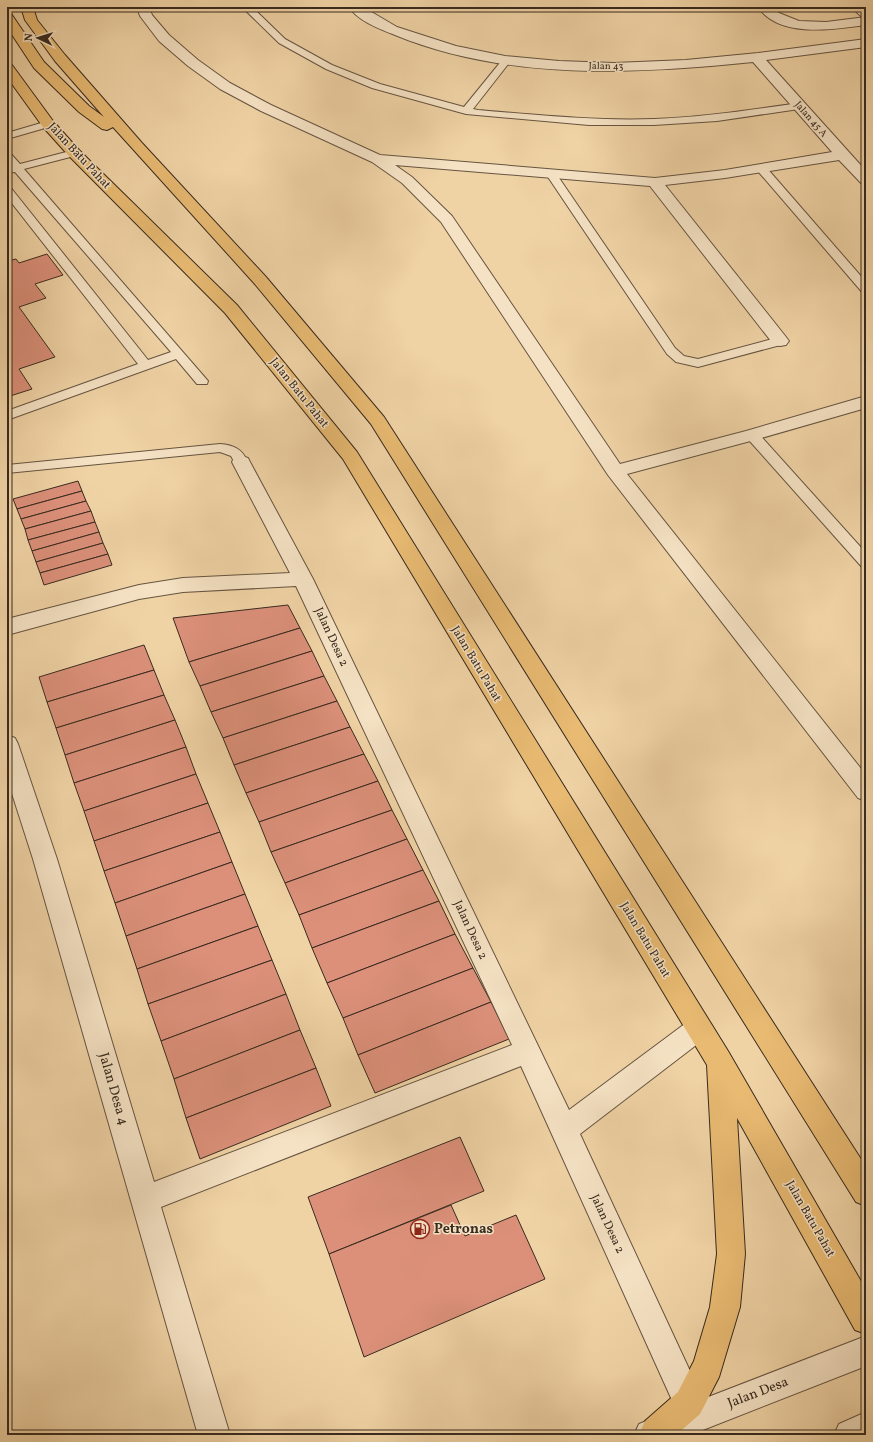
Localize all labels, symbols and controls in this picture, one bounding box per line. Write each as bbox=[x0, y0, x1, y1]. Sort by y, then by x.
north arrow bbox=[18, 18, 58, 58]
text: N bbox=[22, 33, 37, 42]
street label: Jalan 43 bbox=[588, 59, 624, 73]
street label: Jalan 45 A bbox=[791, 98, 831, 140]
street label: Jalan Batu Pahat bbox=[44, 119, 114, 193]
street label: Jalan Batu Pahat bbox=[266, 355, 332, 431]
street label: Jalan Desa 2 bbox=[310, 605, 352, 669]
street label: Jalan Batu Pahat bbox=[447, 623, 505, 705]
street label: Jalan Desa 2 bbox=[449, 898, 491, 962]
street label: Jalan Batu Pahat bbox=[616, 899, 674, 981]
street label: Jalan Desa 4 bbox=[94, 1050, 132, 1128]
street label: Jalan Batu Pahat bbox=[782, 1178, 838, 1260]
street label: Jalan Desa 2 bbox=[586, 1192, 628, 1256]
fuel station icon: Petronas bbox=[409, 1218, 431, 1240]
place label: Petronas bbox=[434, 1220, 493, 1239]
street label: Jalan Desa bbox=[725, 1373, 791, 1413]

